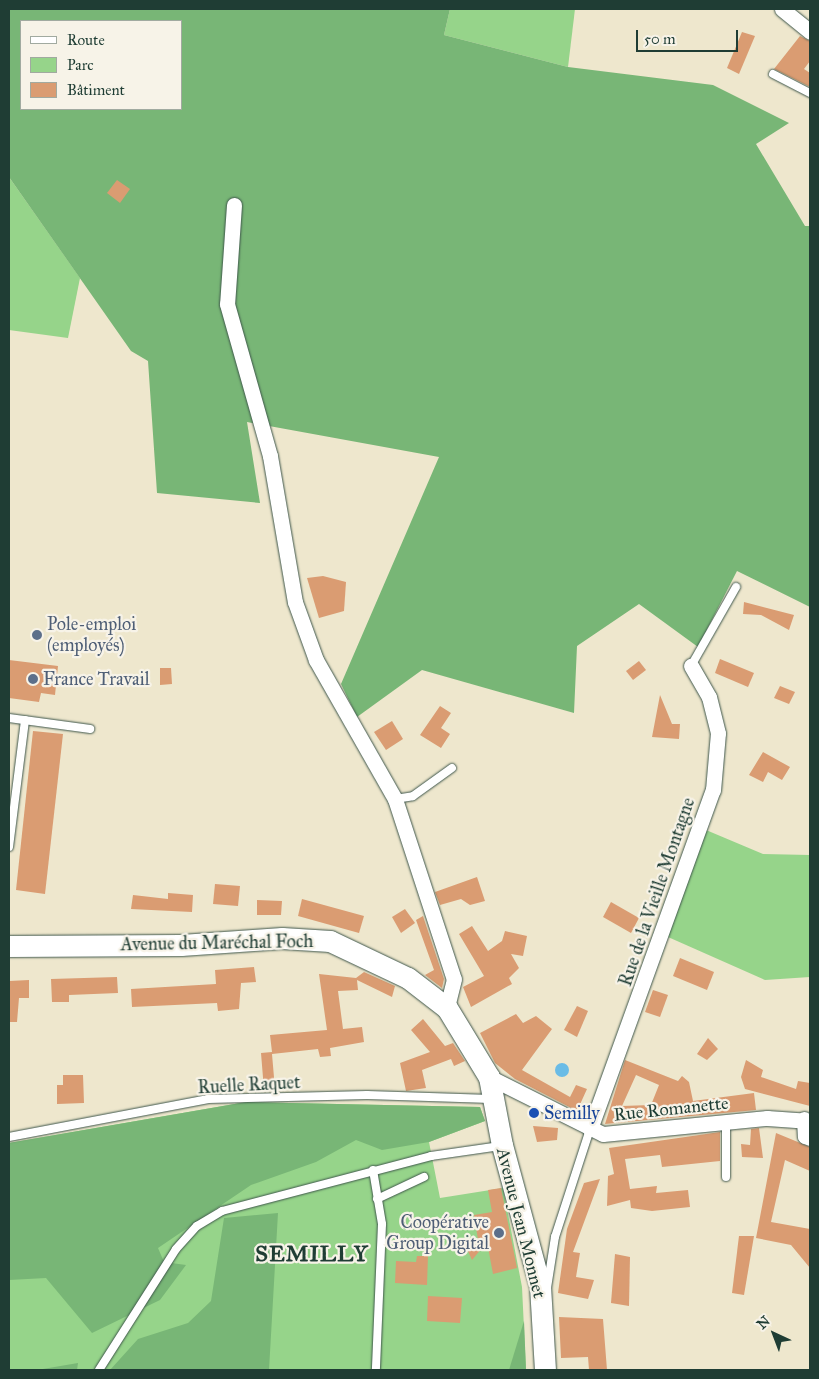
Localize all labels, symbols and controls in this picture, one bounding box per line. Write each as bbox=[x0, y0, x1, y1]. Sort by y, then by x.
legend bbox=[20, 20, 182, 110]
scale bar bbox=[639, 20, 742, 52]
text: 50 m bbox=[644, 30, 676, 48]
text: Route bbox=[67, 31, 105, 49]
text: Parc bbox=[67, 56, 94, 74]
text: Bâtiment bbox=[67, 81, 125, 99]
place label: Pole-emploi (employés) bbox=[47, 614, 136, 656]
marker: Pole-emploi (employés) bbox=[31, 629, 43, 641]
place label: France Travail bbox=[43, 668, 149, 690]
marker: France Travail bbox=[27, 673, 39, 685]
street label: Rue de la Vieille Montagne bbox=[615, 795, 699, 989]
street label: Avenue du Maréchal Foch bbox=[120, 931, 314, 955]
street label: Ruelle Raquet bbox=[197, 1072, 301, 1098]
street label: Rue Romanette bbox=[613, 1092, 729, 1126]
place label: Semilly bbox=[544, 1102, 600, 1124]
marker: Semilly bbox=[528, 1107, 540, 1119]
street label: Avenue Jean Monnet bbox=[492, 1145, 550, 1301]
place label: Coopérative Group Digital bbox=[386, 1212, 489, 1254]
marker: Coopérative Group Digital bbox=[493, 1227, 505, 1239]
district label: SEMILLY bbox=[254, 1241, 370, 1267]
north arrow bbox=[749, 1309, 799, 1359]
text: N bbox=[753, 1312, 774, 1333]

